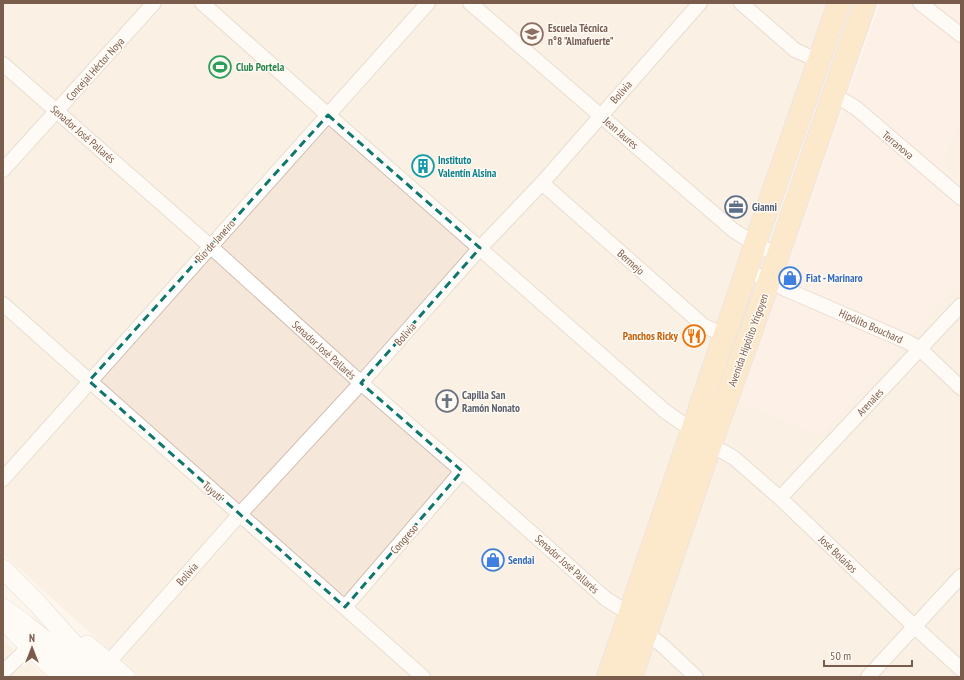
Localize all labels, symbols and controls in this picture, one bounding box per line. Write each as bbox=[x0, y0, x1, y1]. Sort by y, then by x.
school or university icon: Escuela Técnica n°8 "Almafuerte" bbox=[519, 21, 545, 47]
place label: Escuela Técnica n°8 "Almafuerte" bbox=[548, 21, 614, 48]
street label: Concejal Héctor Noya bbox=[63, 34, 127, 104]
sports icon: Club Portela bbox=[207, 54, 233, 80]
place label: Club Portela bbox=[236, 60, 285, 74]
street label: Bolivia bbox=[607, 78, 635, 106]
street label: Senador José Pallarés bbox=[48, 102, 118, 166]
street label: Jean Jaures bbox=[600, 113, 642, 152]
street label: Terranova bbox=[879, 128, 917, 162]
building icon: Instituto Valentín Alsina bbox=[410, 153, 436, 179]
place label: Instituto Valentín Alsina bbox=[437, 153, 497, 180]
office icon: Gianni bbox=[723, 194, 749, 220]
place label: Gianni bbox=[752, 200, 777, 214]
street label: Río de Janeiro bbox=[192, 216, 238, 265]
street label: Bermejo bbox=[615, 246, 648, 278]
shop icon: Fiat - Marinaro bbox=[777, 265, 803, 291]
place label: Fiat - Marinaro bbox=[806, 271, 863, 285]
street label: Avenida Hipólito Yrigoyen bbox=[725, 292, 771, 388]
street label: Hipólito Bouchard bbox=[837, 306, 905, 346]
street label: Senador José Pallarés bbox=[289, 318, 359, 383]
street label: Bolivia bbox=[391, 320, 419, 348]
restaurant icon: Panchos Ricky bbox=[681, 323, 707, 349]
place label: Panchos Ricky bbox=[623, 329, 679, 343]
street label: Arenales bbox=[854, 385, 886, 419]
church icon: Capilla San Ramón Nonato bbox=[434, 388, 460, 414]
place label: Capilla San Ramón Nonato bbox=[462, 388, 520, 415]
street label: Tuyutí bbox=[200, 478, 227, 504]
street label: Congreso bbox=[387, 521, 421, 557]
street label: Senador José Pallarés bbox=[532, 532, 602, 597]
street label: José Bolaños bbox=[815, 532, 860, 576]
shop icon: Sendai bbox=[480, 547, 506, 573]
place label: Sendai bbox=[508, 553, 535, 567]
street label: Bolivia bbox=[173, 560, 201, 588]
north arrow bbox=[12, 628, 52, 668]
text: N bbox=[29, 631, 35, 645]
scale bar bbox=[824, 642, 912, 668]
text: 50 m bbox=[830, 648, 851, 663]

